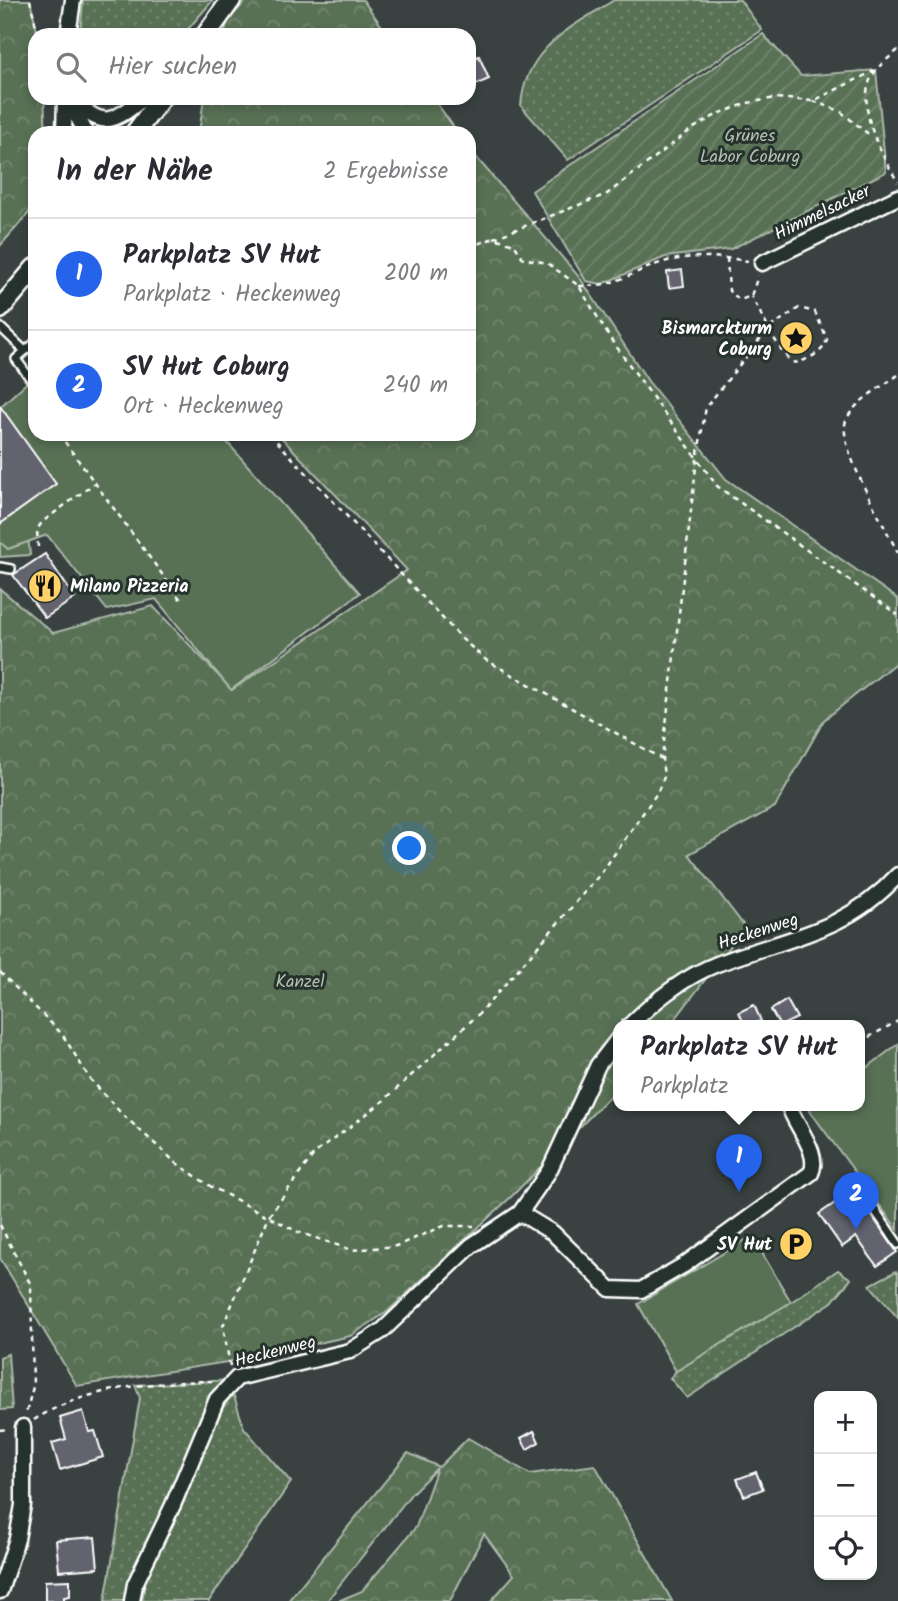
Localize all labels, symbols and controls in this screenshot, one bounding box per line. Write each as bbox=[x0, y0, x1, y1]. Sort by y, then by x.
search box bbox=[28, 28, 476, 105]
text: Hier suchen bbox=[108, 46, 237, 88]
icon: search bbox=[52, 48, 90, 86]
park label: Grünes Labor Coburg bbox=[700, 122, 800, 172]
text: In der Nähe bbox=[56, 148, 213, 196]
text: 2 Ergebnisse bbox=[323, 154, 448, 190]
street label: Himmelsacker bbox=[770, 177, 877, 249]
text: Parkplatz SV Hut bbox=[123, 235, 321, 277]
text: 1 bbox=[76, 256, 82, 292]
text: 200 m bbox=[384, 256, 448, 292]
text: Parkplatz · Heckenweg bbox=[123, 277, 341, 313]
place label: Bismarckturm Coburg bbox=[661, 315, 772, 365]
place icon: Bismarckturm Coburg bbox=[777, 319, 815, 357]
text: SV Hut Coburg bbox=[123, 347, 290, 389]
text: 2 bbox=[72, 368, 86, 404]
text: 240 m bbox=[383, 368, 448, 404]
text: Ort · Heckenweg bbox=[123, 389, 284, 425]
restaurant icon: Milano Pizzeria bbox=[26, 567, 64, 605]
place label: Milano Pizzeria bbox=[70, 573, 188, 602]
your location bbox=[392, 831, 426, 865]
street label: Heckenweg bbox=[714, 906, 802, 959]
park label: Kanzel bbox=[275, 968, 325, 997]
popup bbox=[613, 1020, 865, 1111]
text: Parkplatz SV Hut bbox=[640, 1027, 838, 1069]
text: Parkplatz bbox=[640, 1069, 728, 1105]
pin: 1 bbox=[716, 1134, 762, 1192]
pin: 2 bbox=[833, 1172, 879, 1230]
parking icon: SV Hut bbox=[777, 1225, 815, 1263]
place label: SV Hut bbox=[717, 1231, 773, 1260]
street label: Heckenweg bbox=[232, 1328, 319, 1377]
map controls bbox=[814, 1391, 877, 1580]
button: + bbox=[814, 1391, 877, 1454]
button: − bbox=[814, 1454, 877, 1517]
button: locate bbox=[814, 1517, 877, 1580]

